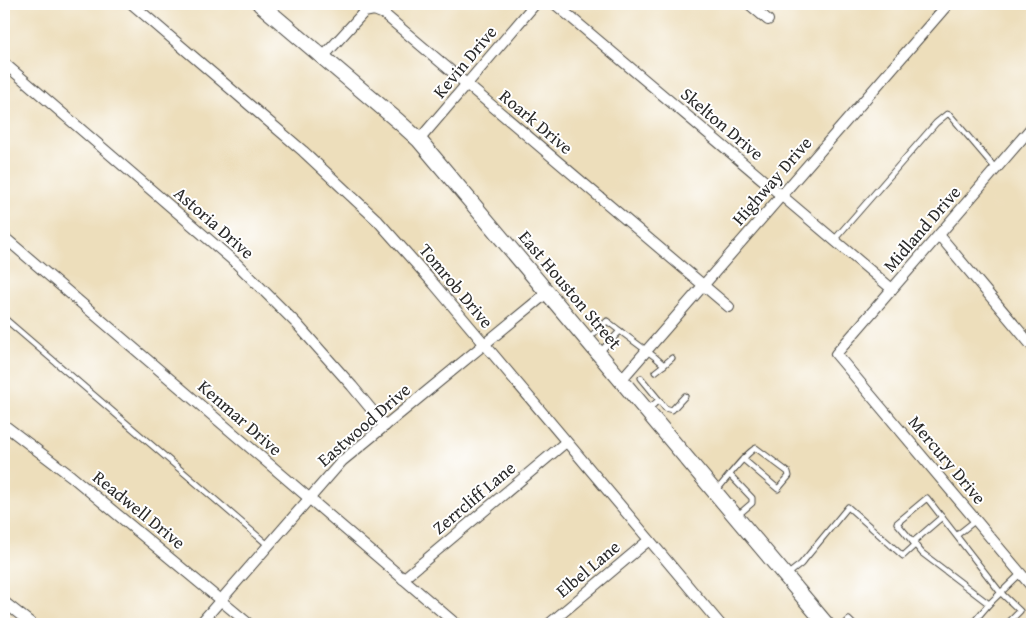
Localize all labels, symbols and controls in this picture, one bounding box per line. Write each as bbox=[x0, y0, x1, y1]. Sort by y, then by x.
street label: Kevin Drive bbox=[426, 19, 503, 104]
street label: Skelton Drive bbox=[675, 81, 770, 166]
street label: Roark Drive bbox=[494, 83, 579, 161]
street label: Highway Drive bbox=[725, 130, 818, 231]
street label: Midland Drive bbox=[876, 179, 967, 278]
street label: Astoria Drive bbox=[168, 180, 261, 265]
street label: East Houston Street bbox=[512, 224, 629, 356]
street label: Tomrob Drive bbox=[413, 237, 500, 334]
street label: Kenmar Drive bbox=[192, 373, 289, 462]
street label: Eastwood Drive bbox=[311, 376, 416, 473]
street label: Mercury Drive bbox=[902, 409, 993, 510]
street label: Zerrcliff Lane bbox=[426, 455, 521, 541]
street label: Readwell Drive bbox=[87, 464, 191, 555]
street label: Elbel Lane bbox=[550, 534, 626, 604]

